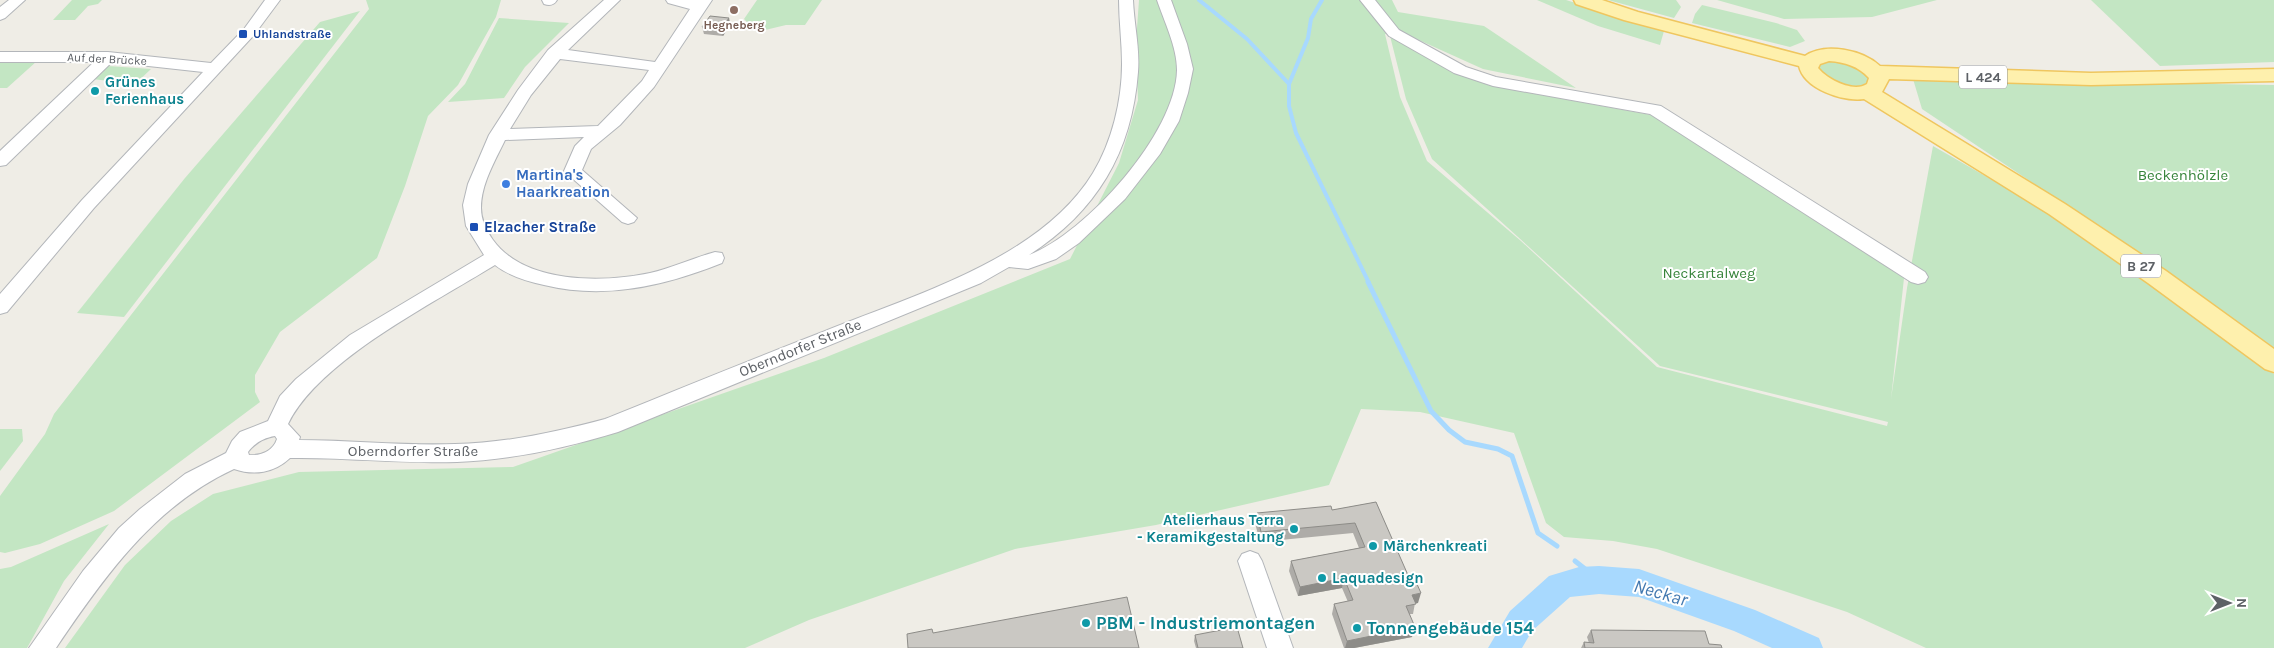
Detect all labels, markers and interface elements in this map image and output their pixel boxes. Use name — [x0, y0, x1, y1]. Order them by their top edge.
marker: Hegneberg — [728, 4, 740, 16]
place label: Hegneberg — [704, 18, 764, 32]
place label: Uhlandstraße — [253, 27, 331, 41]
marker: Uhlandstraße — [237, 28, 249, 40]
street label: Auf der Brücke — [67, 50, 147, 68]
road number: L 424 — [1959, 66, 2007, 88]
place label: Grünes Ferienhaus — [105, 73, 184, 108]
marker: Grünes Ferienhaus — [89, 85, 101, 97]
place label: Martina's Haarkreation — [516, 166, 610, 201]
park label: Beckenhölzle — [2138, 166, 2228, 184]
marker: Martina's Haarkreation — [500, 178, 512, 190]
place label: Elzacher Straße — [484, 218, 596, 236]
marker: Elzacher Straße — [468, 221, 480, 233]
road number: B 27 — [2121, 255, 2161, 278]
park label: Neckartalweg — [1663, 264, 1756, 282]
street label: Oberndorfer Straße — [736, 315, 864, 381]
street label: Oberndorfer Straße — [348, 442, 478, 460]
place label: Atelierhaus Terra - Keramikgestaltung — [1137, 511, 1284, 546]
marker: Atelierhaus Terra - Keramikgestaltung — [1288, 523, 1300, 535]
place label: Märchenkreati — [1383, 537, 1488, 555]
marker: Märchenkreati — [1367, 540, 1379, 552]
place label: Laquadesign — [1332, 569, 1424, 587]
marker: Laquadesign — [1316, 572, 1328, 584]
water label: Neckar — [1631, 575, 1692, 612]
north arrow — [2204, 578, 2254, 628]
text: N — [2233, 598, 2250, 608]
place label: PBM - Industriemontagen — [1096, 612, 1315, 634]
marker: PBM - Industriemontagen — [1080, 617, 1092, 629]
place label: Tonnengebäude 154 — [1367, 617, 1534, 639]
marker: Tonnengebäude 154 — [1351, 622, 1363, 634]

